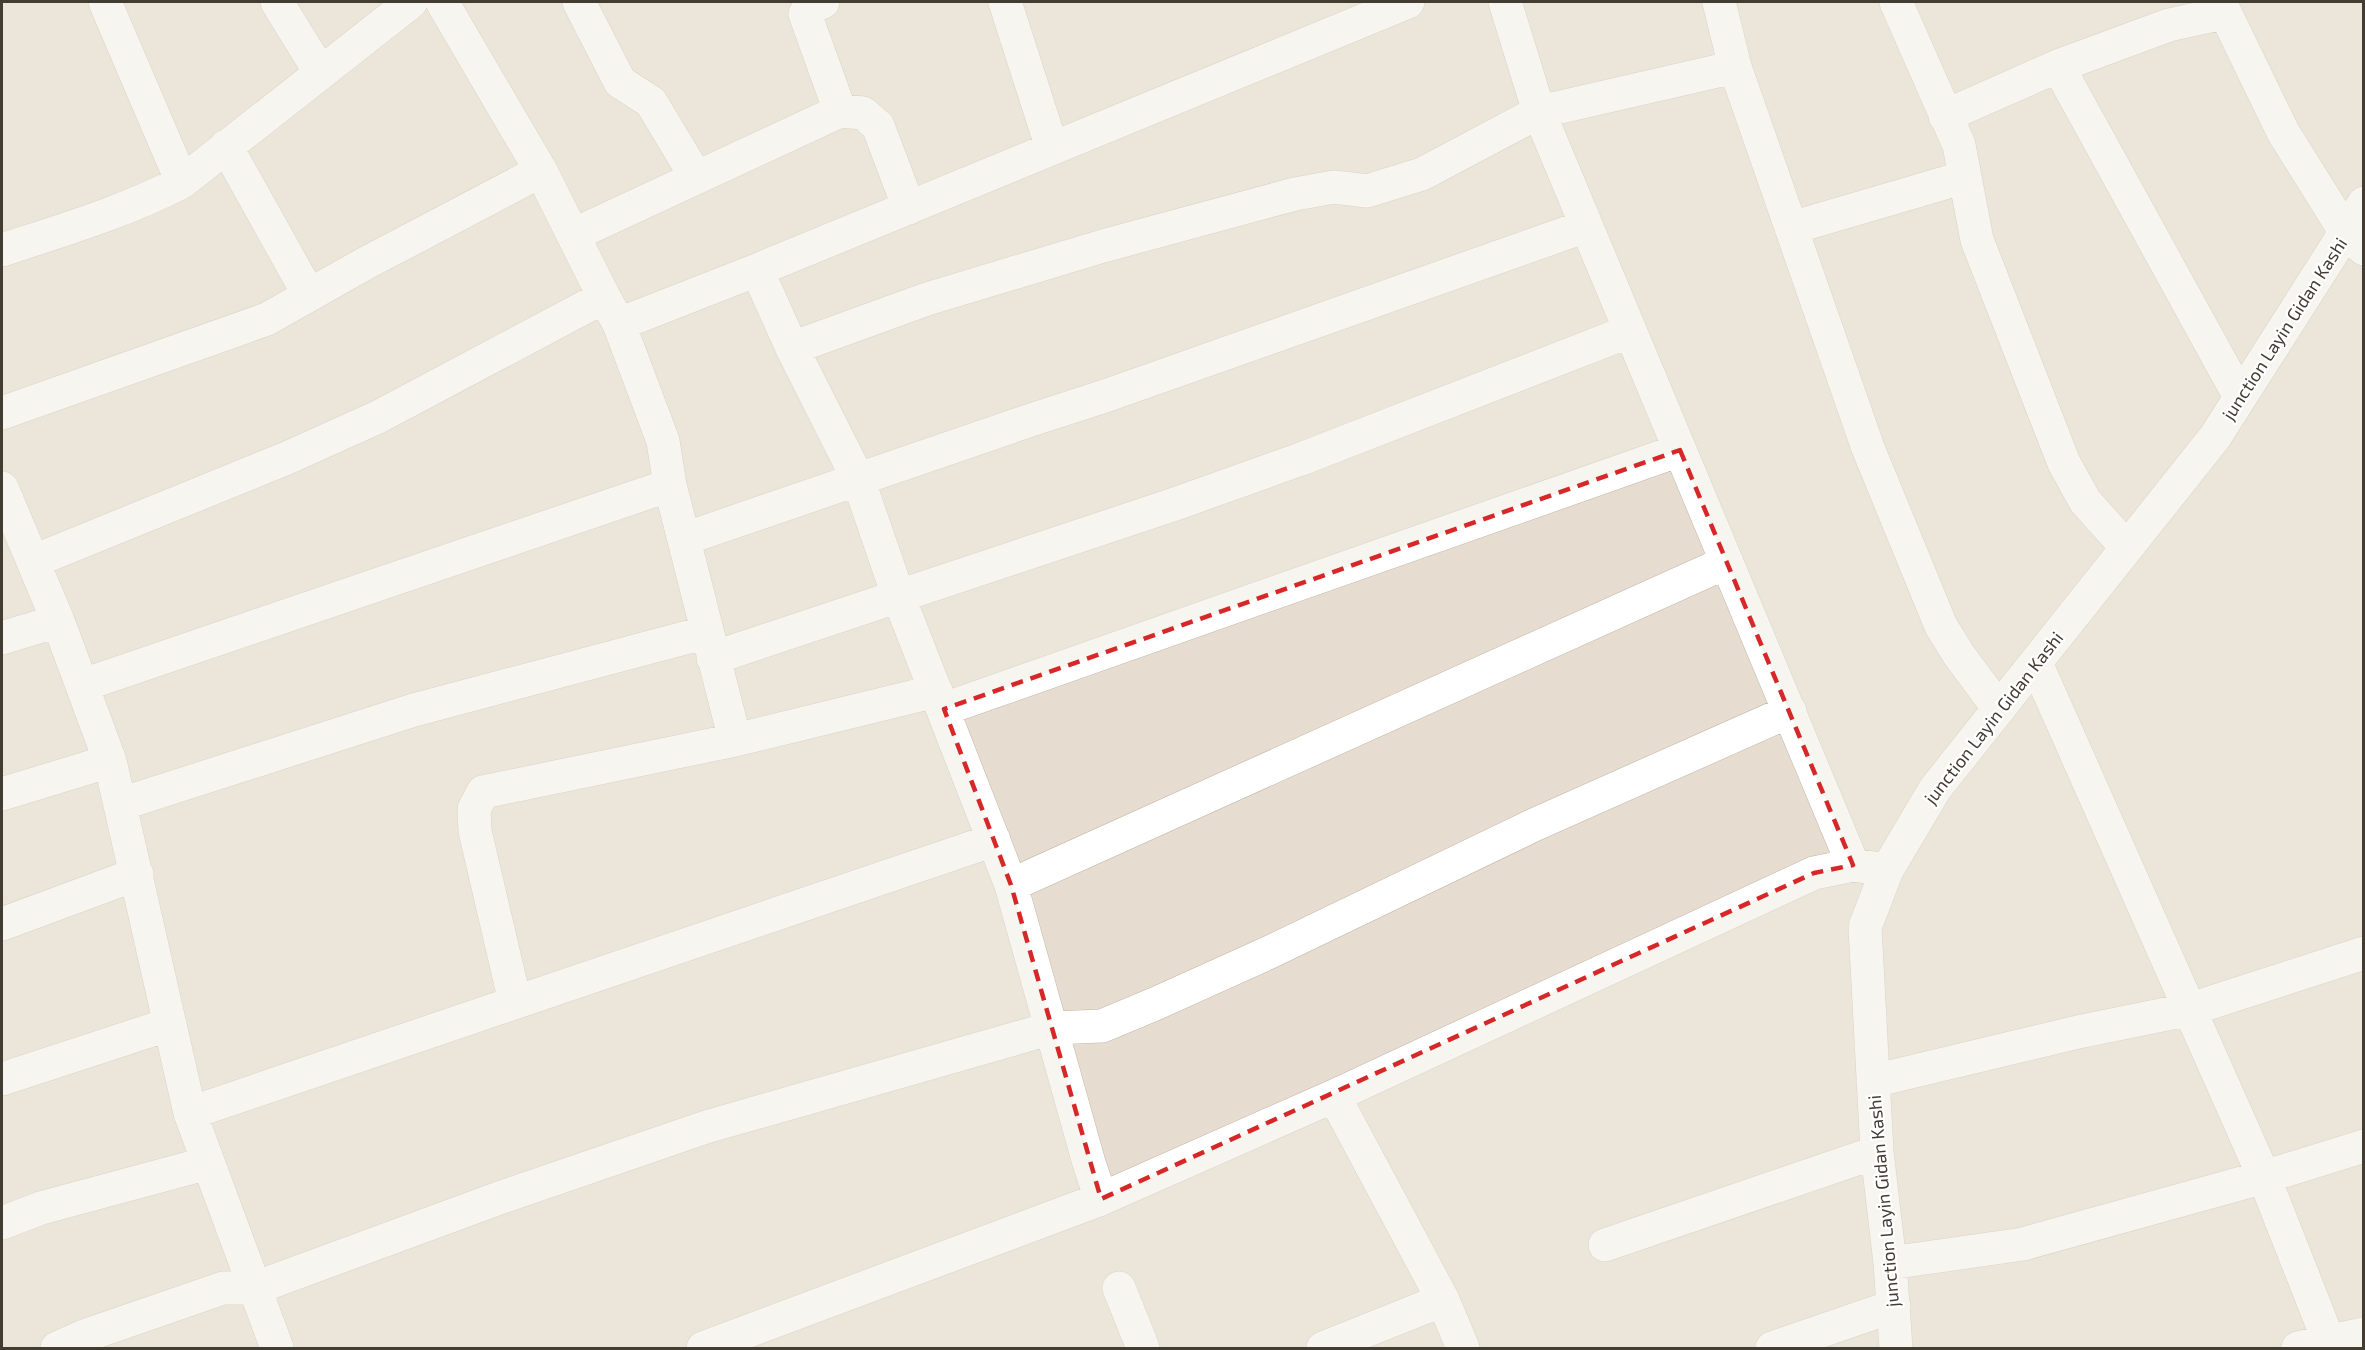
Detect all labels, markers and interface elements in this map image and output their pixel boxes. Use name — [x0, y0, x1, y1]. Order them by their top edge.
street label: junction Layin Gidan Kashi — [2217, 233, 2351, 424]
street label: junction Layin Gidan Kashi — [1919, 627, 2067, 808]
street label: junction Layin Gidan Kashi — [1863, 1094, 1903, 1308]

